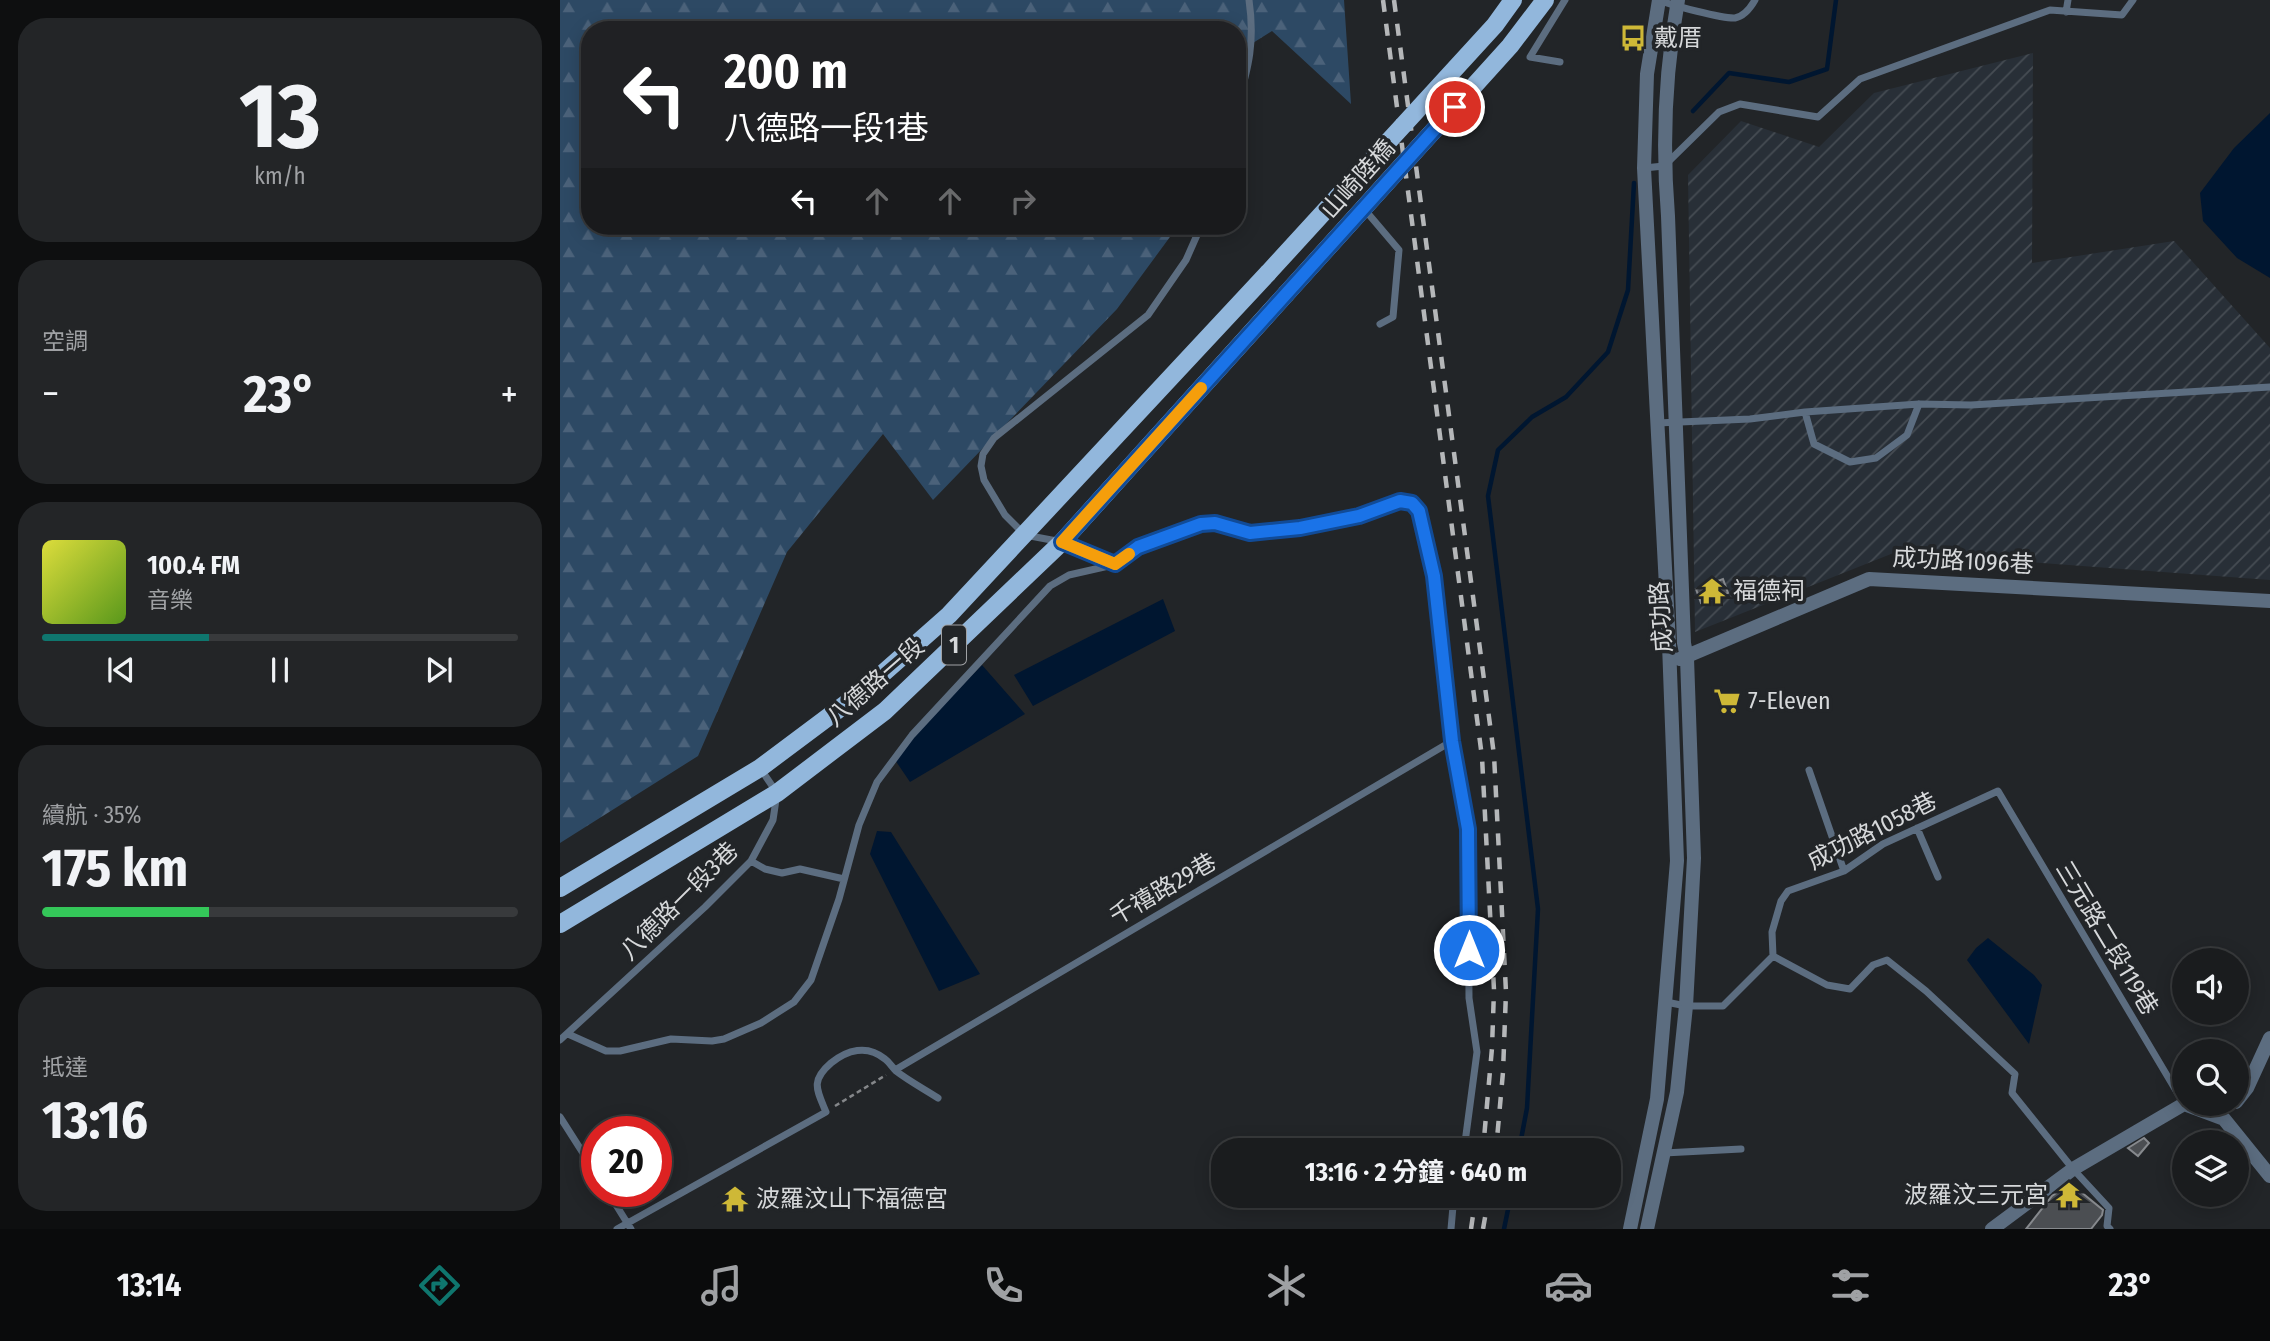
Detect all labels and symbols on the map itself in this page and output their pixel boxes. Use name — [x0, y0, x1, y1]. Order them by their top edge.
bus stop icon: 戴厝 — [1618, 23, 1648, 53]
place label: 戴厝 — [1654, 24, 1702, 52]
pin — [1425, 77, 1485, 137]
street label: 山崎陸橋 — [1315, 134, 1401, 224]
street label: 成功路1096巷 — [1892, 543, 2034, 579]
temple icon: 福德祠 — [1697, 576, 1727, 606]
place label: 福德祠 — [1733, 577, 1805, 605]
street label: 成功路 — [1645, 580, 1677, 654]
road number: 1 — [942, 625, 966, 664]
street label: 八德路一段 — [821, 632, 929, 732]
supermarket icon: 7-Eleven — [1712, 686, 1742, 716]
place label: 7-Eleven — [1748, 687, 1831, 715]
street label: 成功路1058巷 — [1803, 787, 1941, 875]
street label: 八德路一段3巷 — [614, 836, 744, 966]
street label: 千禧路29巷 — [1105, 847, 1221, 931]
street label: 三元路二段119巷 — [2050, 856, 2164, 1020]
position arrow — [1432, 913, 1506, 987]
speed limit sign: 20 — [581, 1116, 672, 1207]
temple icon: 波羅汶三元宮 — [2054, 1180, 2084, 1210]
place label: 波羅汶三元宮 — [1904, 1181, 2048, 1209]
temple icon: 波羅汶山下福德宮 — [720, 1184, 750, 1214]
place label: 波羅汶山下福德宮 — [756, 1185, 948, 1213]

